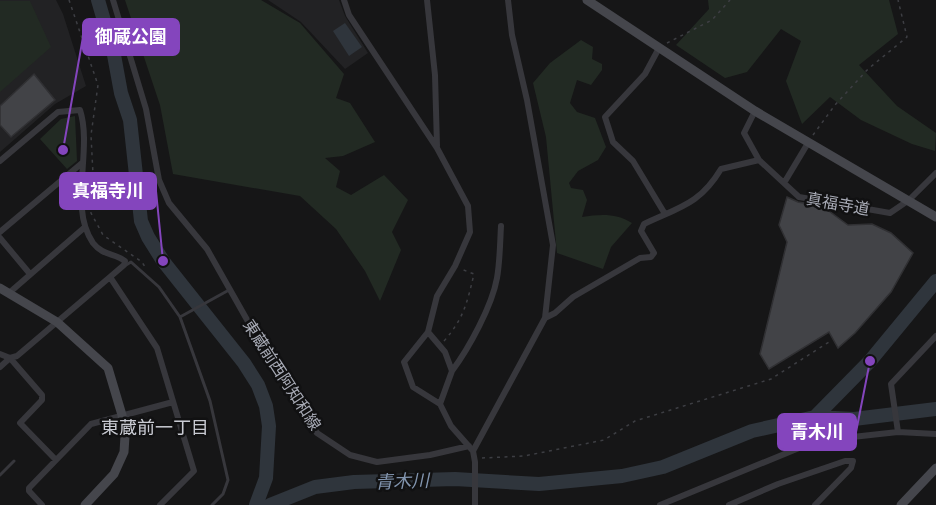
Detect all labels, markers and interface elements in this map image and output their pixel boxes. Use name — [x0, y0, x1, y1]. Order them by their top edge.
callout: 御蔵公園 — [83, 19, 179, 55]
text: 御蔵公園 — [94, 24, 167, 49]
callout: 真福寺川 — [60, 173, 156, 209]
text: 真福寺川 — [72, 178, 144, 203]
street label: 真福寺道 — [804, 187, 872, 221]
street label: 東蔵前西阿知和線 — [237, 315, 327, 435]
callout: 青木川 — [778, 414, 856, 450]
district label: 東蔵前一丁目 — [101, 415, 209, 440]
text: 青木川 — [790, 419, 844, 444]
water label: 青木川 — [375, 467, 431, 494]

